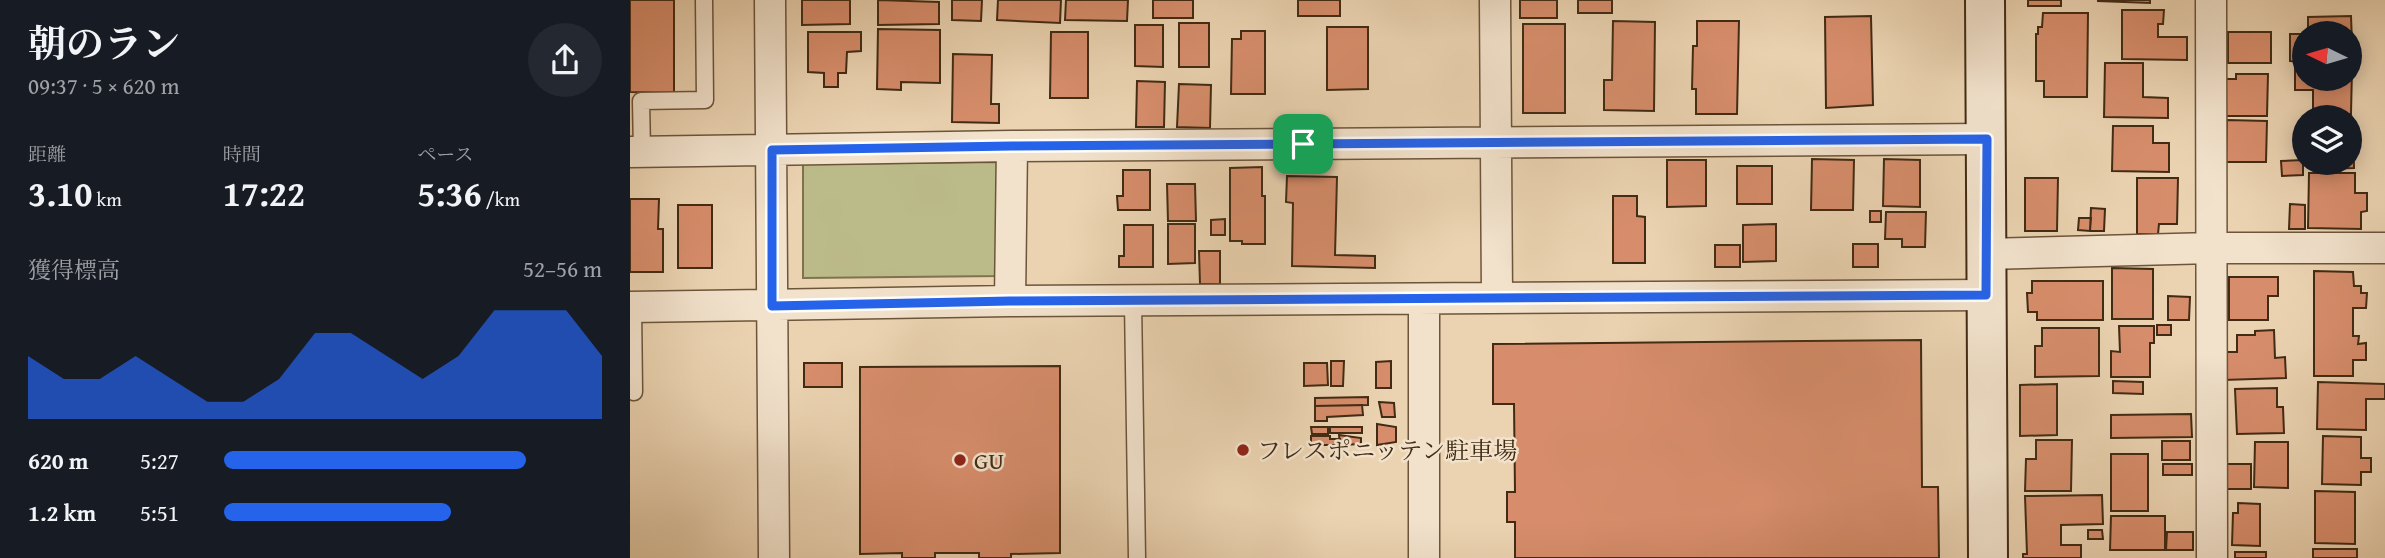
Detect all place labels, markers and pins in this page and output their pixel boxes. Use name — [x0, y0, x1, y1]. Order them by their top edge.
pin — [1273, 114, 1333, 174]
place label: フレスポニッテン駐車場 — [1257, 433, 1517, 468]
marker: フレスポニッテン駐車場 — [1235, 442, 1251, 458]
place label: GU — [974, 443, 1004, 478]
marker: GU — [952, 452, 968, 468]

